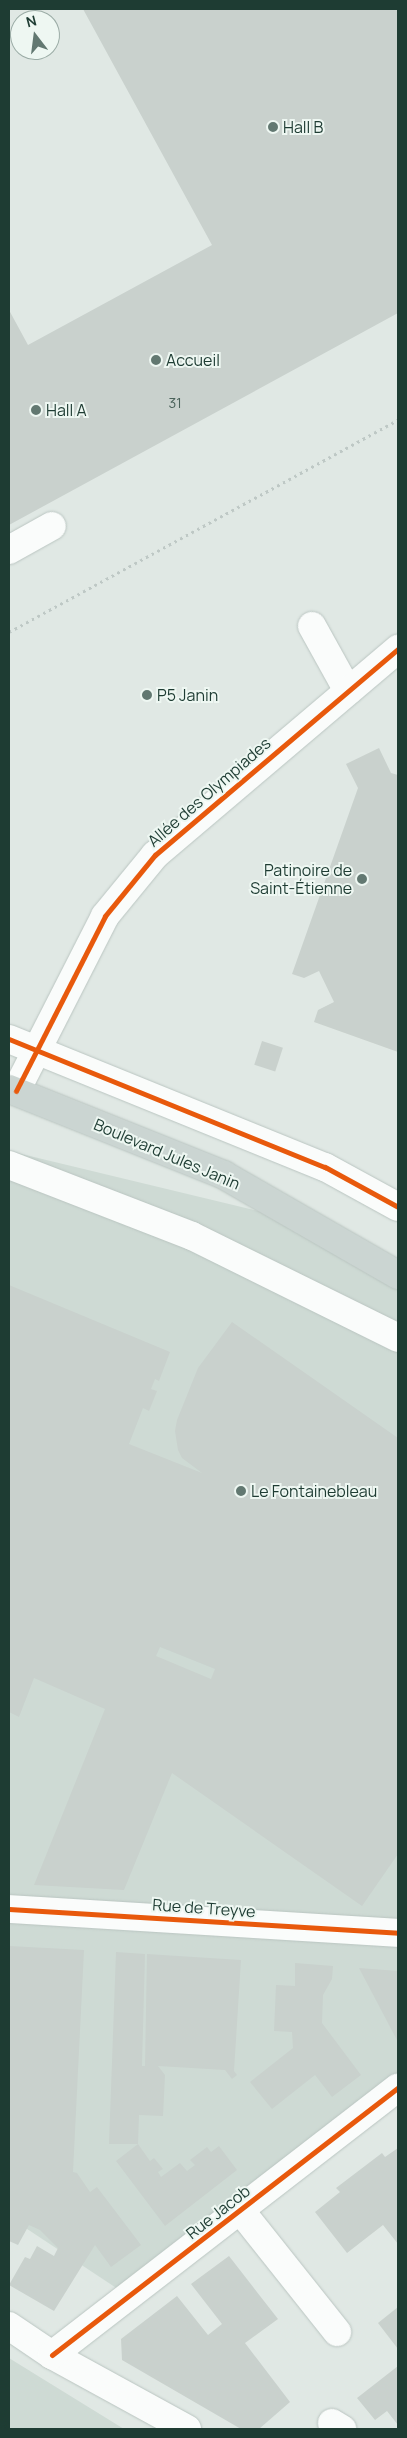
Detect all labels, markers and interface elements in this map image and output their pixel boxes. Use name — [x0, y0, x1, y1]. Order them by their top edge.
north arrow — [10, 10, 60, 60]
text: N — [24, 11, 39, 31]
place label: Hall B — [283, 117, 323, 137]
marker: Hall B — [267, 121, 279, 133]
place label: Accueil — [166, 350, 220, 370]
marker: Accueil — [150, 354, 162, 366]
house number: 31 — [168, 395, 182, 411]
place label: Hall A — [46, 400, 87, 420]
marker: Hall A — [30, 404, 42, 416]
place label: P5 Janin — [157, 685, 218, 705]
marker: P5 Janin — [141, 689, 153, 701]
street label: Allée des Olympiades — [144, 733, 274, 851]
place label: Patinoire de Saint-Étienne — [250, 860, 352, 898]
marker: Patinoire de Saint-Étienne — [356, 873, 368, 885]
street label: Boulevard Jules Janin — [91, 1114, 243, 1194]
place label: Le Fontainebleau — [251, 1481, 377, 1501]
marker: Le Fontainebleau — [235, 1485, 247, 1497]
street label: Rue de Treyve — [152, 1895, 256, 1921]
street label: Rue Jacob — [182, 2181, 254, 2243]

